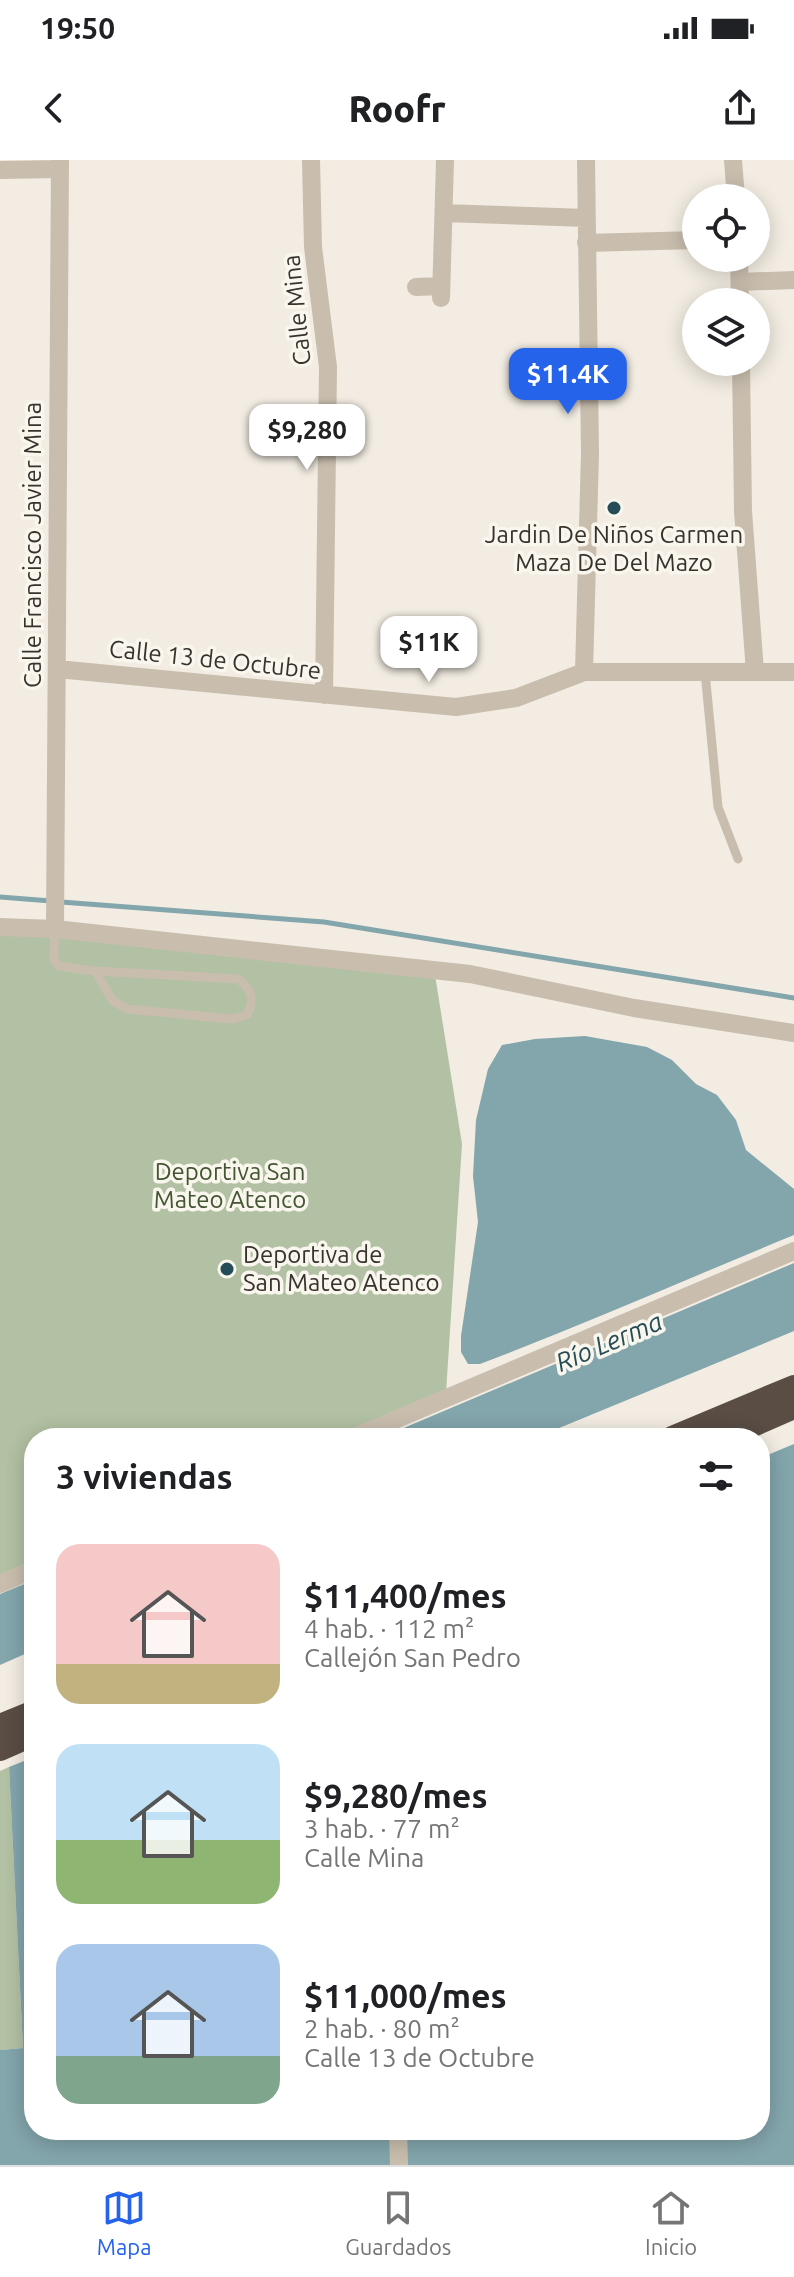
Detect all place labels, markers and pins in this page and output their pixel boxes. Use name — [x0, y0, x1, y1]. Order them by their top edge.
pin: $11.4K — [503, 348, 633, 416]
pin: $9,280 — [242, 404, 372, 472]
marker: Jardin De Niños Carmen Maza De Del Mazo — [605, 499, 623, 517]
place label: Jardin De Niños Carmen Maza De Del Mazo — [485, 521, 743, 576]
pin: $11K — [382, 616, 476, 684]
place label: Deportiva de San Mateo Atenco — [243, 1241, 440, 1296]
marker: Deportiva de San Mateo Atenco — [218, 1260, 236, 1278]

